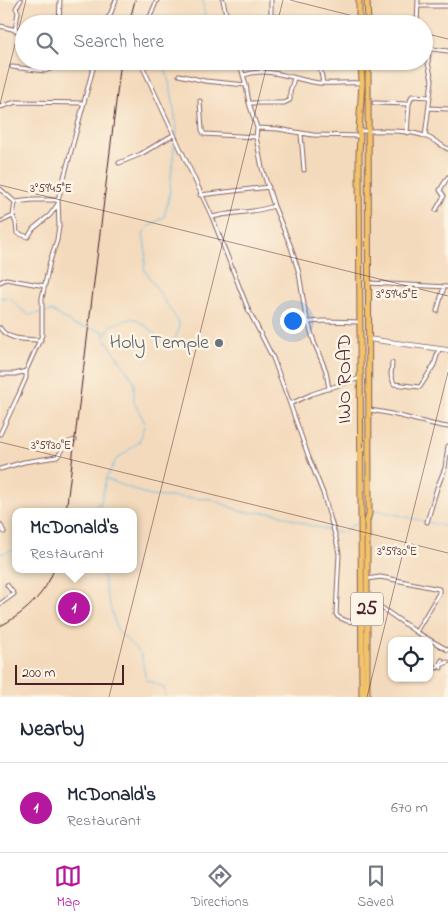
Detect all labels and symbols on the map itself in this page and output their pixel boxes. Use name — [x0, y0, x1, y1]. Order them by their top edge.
text: 3°59'45"E — [30, 180, 72, 198]
text: 3°59'45"E — [376, 286, 418, 304]
your location — [280, 308, 306, 334]
place label: Holy Temple — [110, 329, 209, 358]
street label: IWO ROAD — [331, 334, 360, 424]
marker: Holy Temple — [213, 337, 225, 349]
text: 3°59'30"E — [31, 437, 71, 455]
text: 3°59'30"E — [377, 543, 417, 561]
pin: 1 — [58, 589, 90, 627]
road number: 25 — [351, 592, 383, 626]
scale bar — [15, 662, 124, 685]

